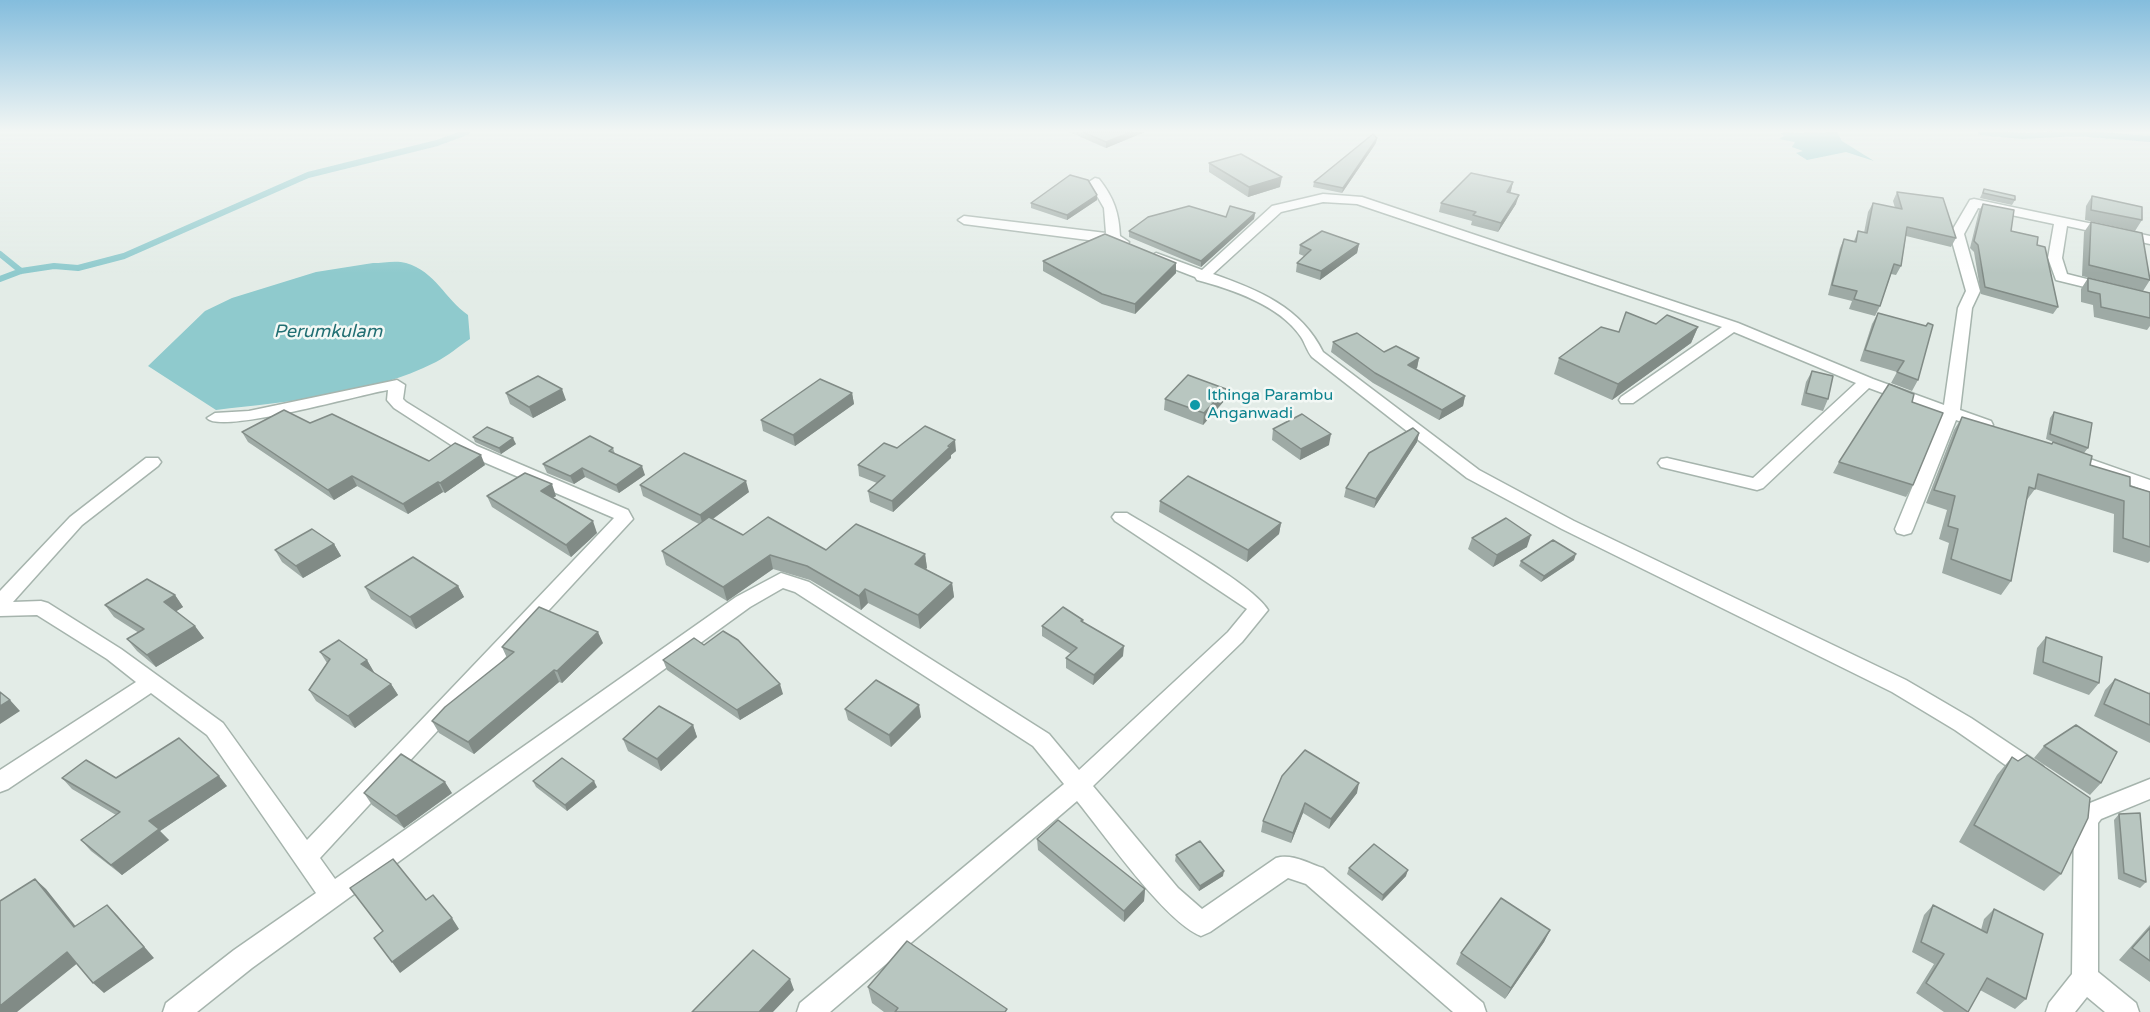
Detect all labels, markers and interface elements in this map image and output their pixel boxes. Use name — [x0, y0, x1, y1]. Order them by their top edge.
water label: Perumkulam — [274, 321, 382, 343]
place label: Ithinga Parambu Anganwadi — [1207, 386, 1333, 424]
marker: Ithinga Parambu Anganwadi — [1188, 398, 1202, 412]

